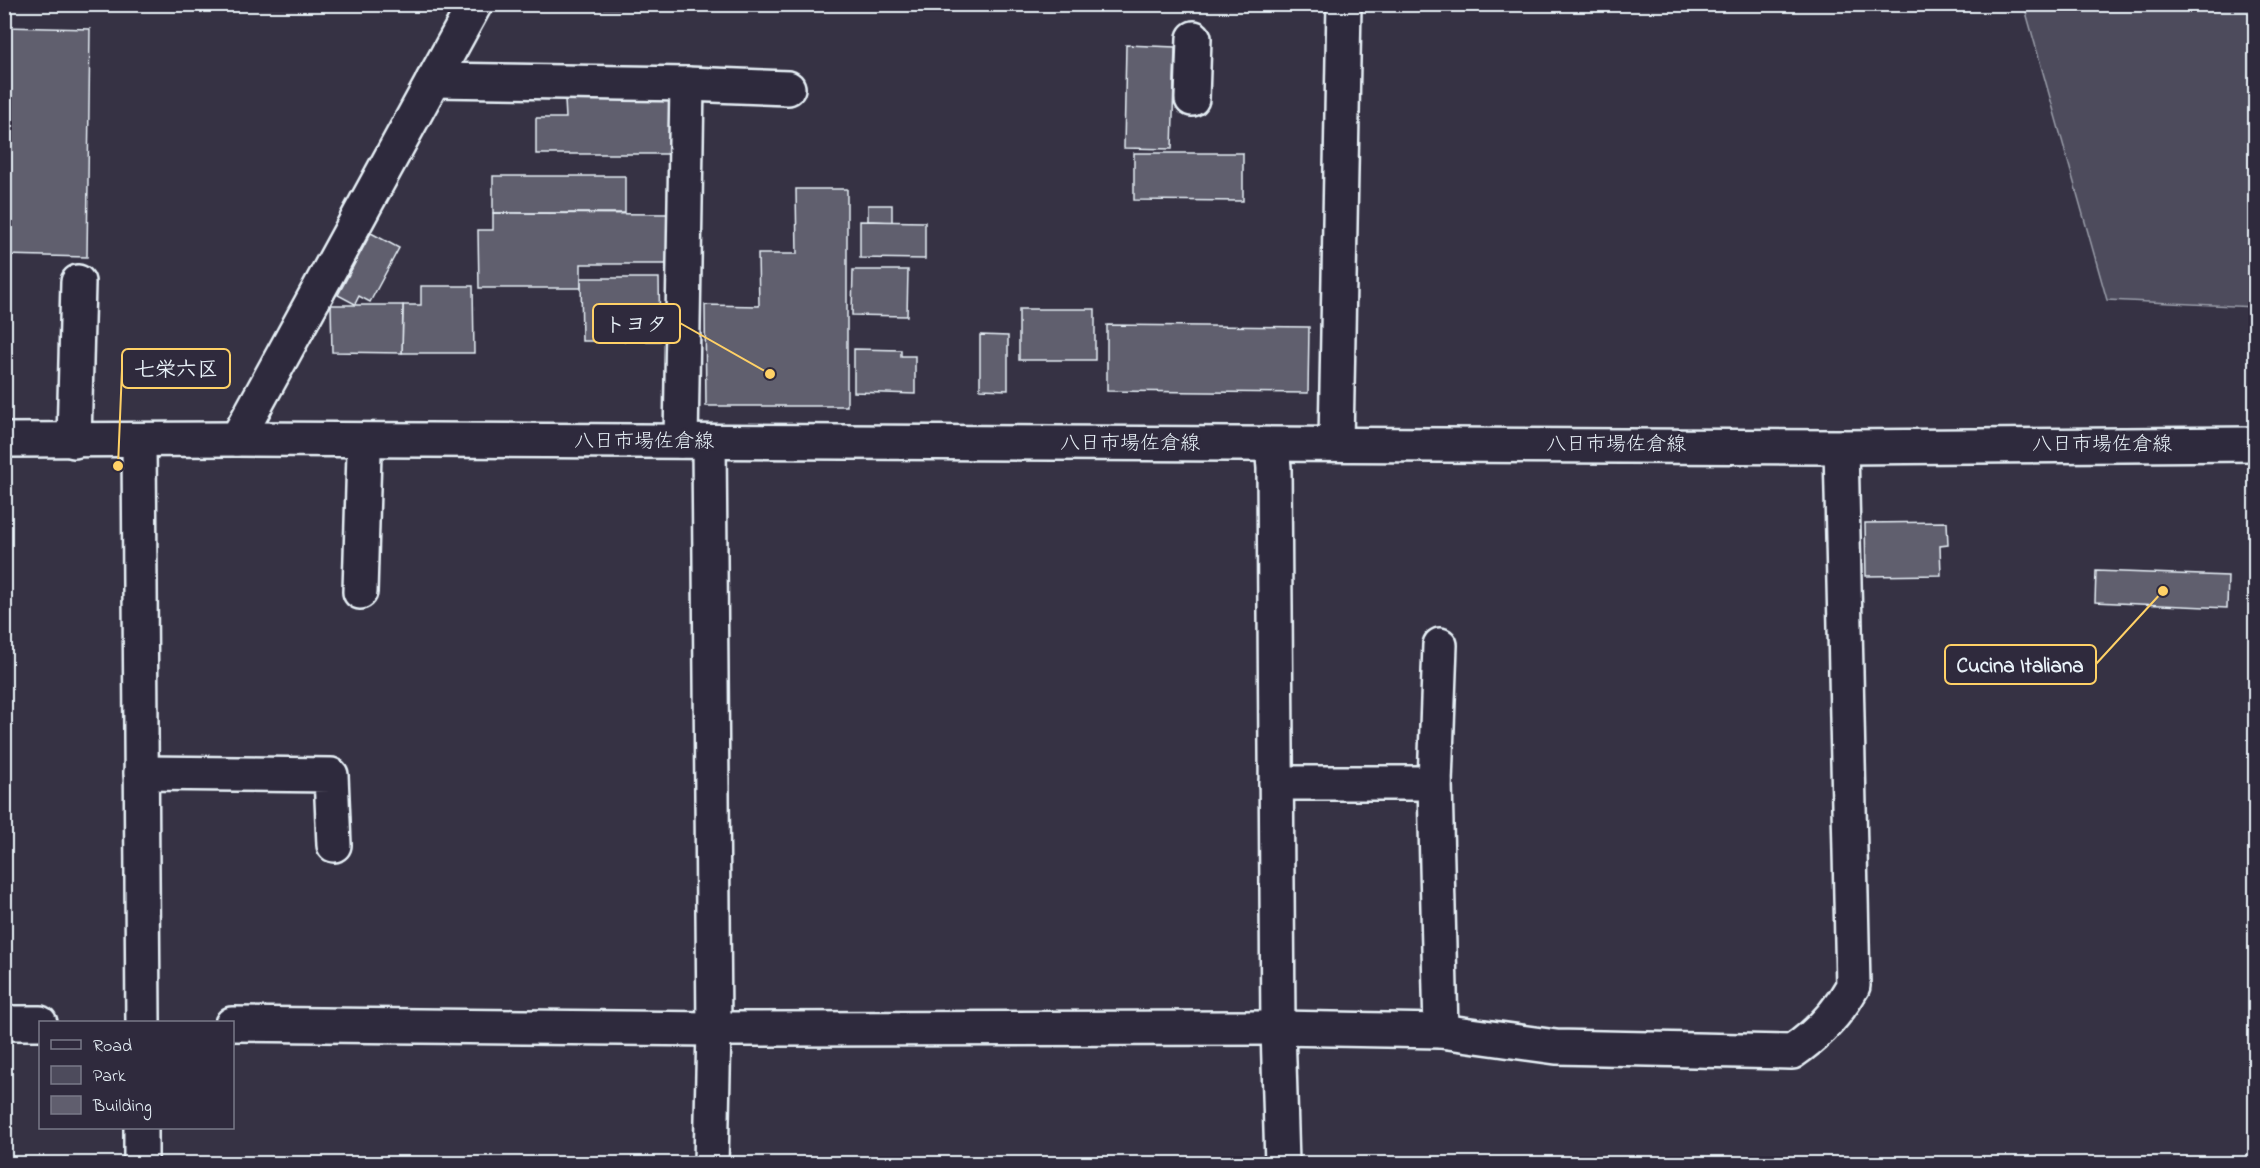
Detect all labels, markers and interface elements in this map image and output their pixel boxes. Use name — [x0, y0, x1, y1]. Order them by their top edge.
callout: トヨタ — [593, 304, 680, 343]
text: トヨタ — [605, 311, 668, 341]
callout: 七栄六区 — [122, 349, 230, 388]
text: 七栄六区 — [134, 356, 218, 386]
street label: 八日市場佐倉線 — [574, 428, 714, 457]
street label: 八日市場佐倉線 — [1060, 430, 1200, 459]
street label: 八日市場佐倉線 — [1546, 431, 1686, 460]
street label: 八日市場佐倉線 — [2032, 431, 2172, 460]
callout: Cucina Italiana — [1945, 645, 2096, 684]
text: Cucina Italiana — [1956, 652, 2084, 682]
legend — [39, 1021, 234, 1129]
text: Road — [93, 1034, 132, 1060]
text: Park — [93, 1064, 126, 1090]
text: Building — [92, 1094, 152, 1121]

